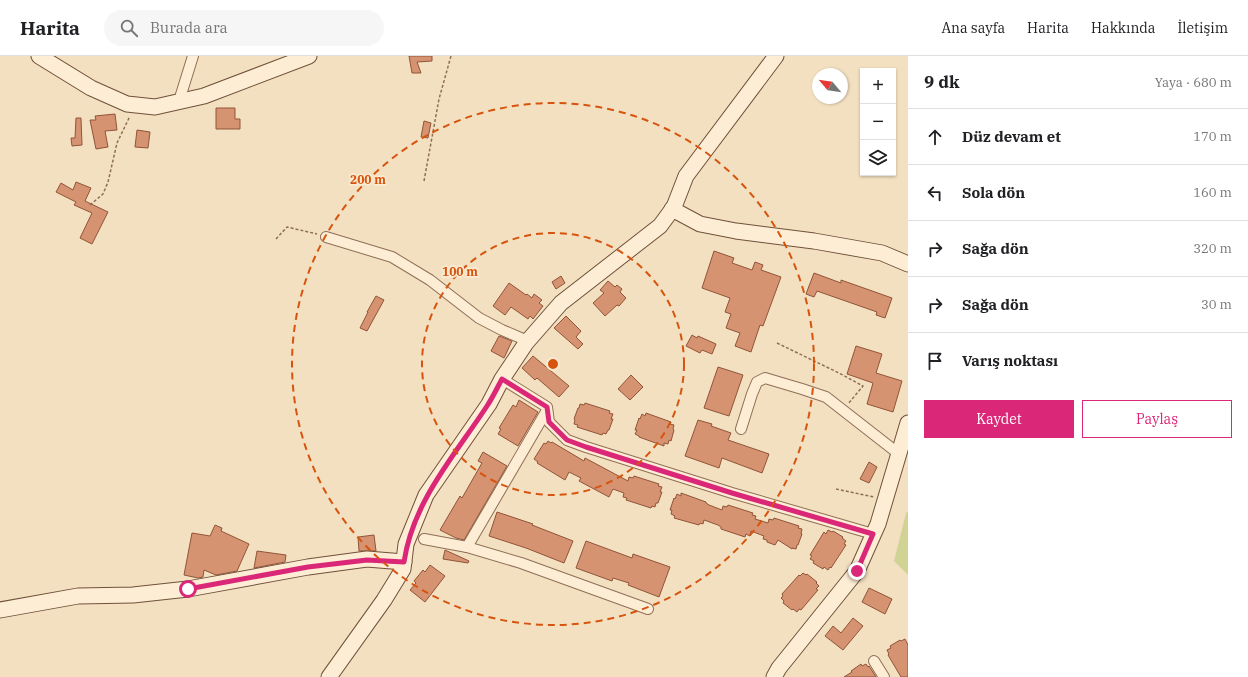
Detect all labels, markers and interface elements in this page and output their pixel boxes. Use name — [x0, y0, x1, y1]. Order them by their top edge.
search box — [104, 10, 384, 46]
text: Harita — [20, 16, 80, 40]
icon: search — [118, 17, 140, 39]
text: Burada ara — [150, 18, 228, 37]
text: Ana sayfa — [941, 19, 1005, 37]
text: Harita — [1027, 19, 1069, 37]
text: Hakkında — [1091, 19, 1156, 37]
text: İletişim — [1178, 19, 1228, 37]
north arrow — [812, 68, 848, 104]
map controls — [860, 68, 896, 176]
button: + — [860, 68, 896, 104]
text: 9 dk — [924, 71, 959, 93]
text: Yaya · 680 m — [1155, 74, 1232, 91]
button: − — [860, 104, 896, 140]
icon: ahead — [924, 126, 946, 148]
text: Düz devam et — [962, 127, 1061, 146]
text: 170 m — [1193, 128, 1232, 145]
button: layers — [860, 140, 896, 176]
text: 200 m — [350, 172, 386, 187]
icon: left — [924, 182, 946, 204]
text: Sola dön — [962, 183, 1025, 202]
text: 160 m — [1193, 184, 1232, 201]
icon: right — [924, 238, 946, 260]
text: Sağa dön — [962, 239, 1029, 258]
text: 320 m — [1193, 240, 1232, 257]
text: 100 m — [442, 264, 478, 279]
icon: right — [924, 294, 946, 316]
text: Sağa dön — [962, 295, 1029, 314]
text: 30 m — [1201, 296, 1232, 313]
icon: arrive — [924, 350, 946, 372]
text: Varış noktası — [962, 351, 1058, 370]
centre of rings — [546, 357, 560, 371]
button: Kaydet — [924, 400, 1074, 438]
button: Paylaş — [1082, 400, 1232, 438]
route end — [848, 562, 866, 580]
route start — [179, 580, 197, 598]

